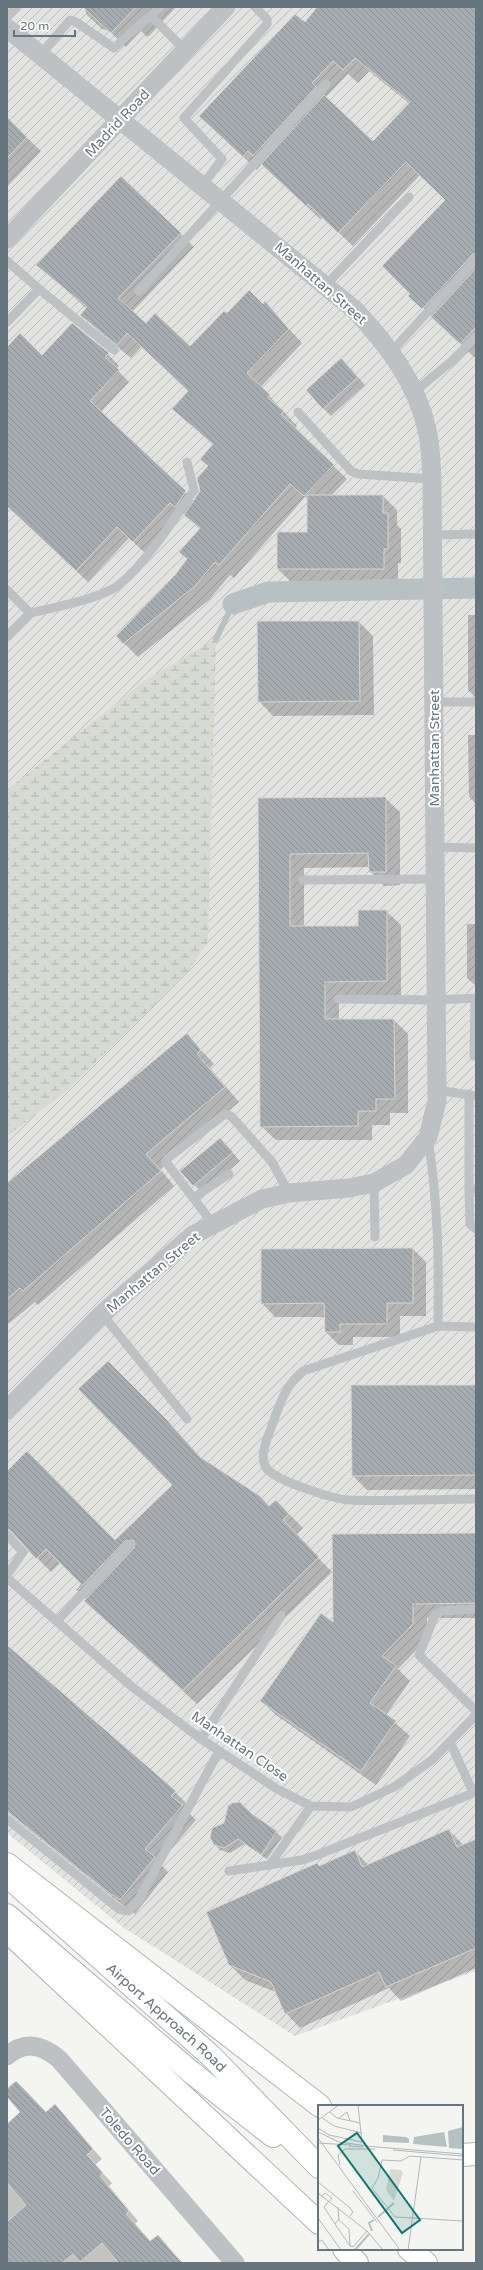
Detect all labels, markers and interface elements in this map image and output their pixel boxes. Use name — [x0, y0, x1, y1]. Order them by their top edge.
scale bar — [14, 12, 75, 38]
text: 20 m — [20, 19, 49, 33]
street label: Madrid Road — [82, 86, 153, 161]
street label: Manhattan Street — [271, 239, 371, 329]
street label: Manhattan Street — [426, 689, 443, 806]
street label: Manhattan Street — [103, 1228, 204, 1316]
street label: Manhattan Close — [188, 1708, 291, 1785]
street label: Airport Approach Road — [102, 1960, 230, 2076]
street label: Toledo Road — [96, 2104, 164, 2179]
inset map — [318, 2105, 463, 2250]

